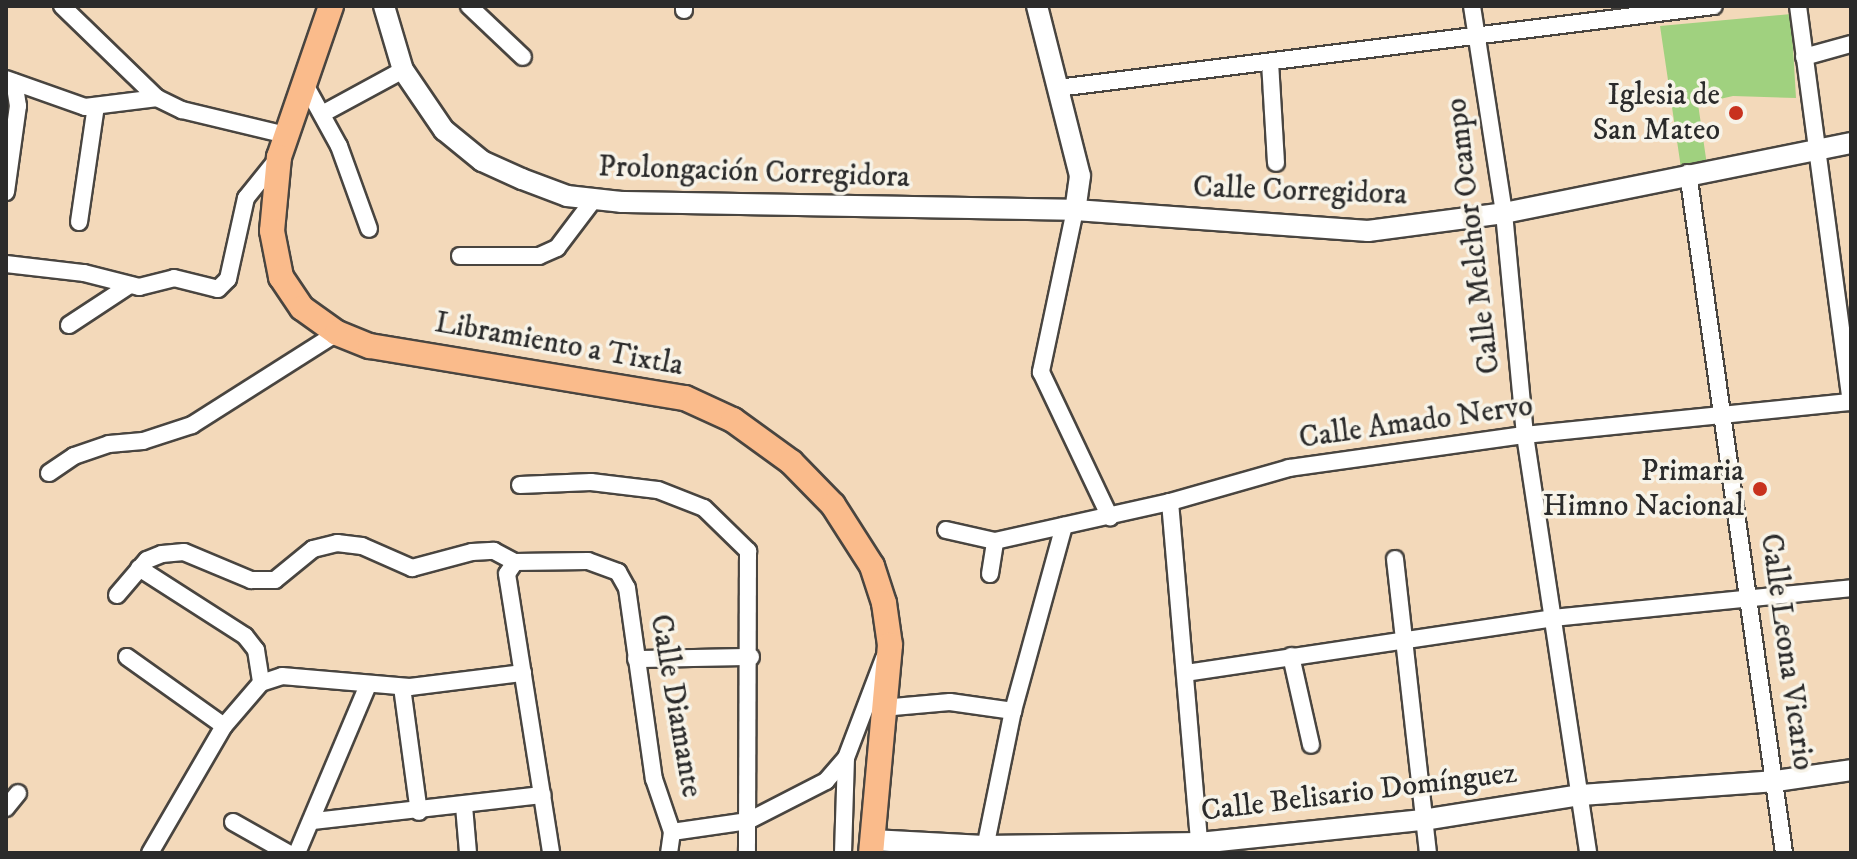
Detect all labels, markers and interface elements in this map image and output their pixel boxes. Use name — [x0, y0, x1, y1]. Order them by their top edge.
place label: Iglesia de San Mateo — [1593, 78, 1720, 148]
street label: Calle Melchor Ocampo — [1439, 96, 1509, 376]
marker: Iglesia de San Mateo — [1727, 104, 1745, 122]
street label: Prolongación Corregidora — [598, 150, 910, 196]
street label: Calle Corregidora — [1192, 170, 1408, 214]
street label: Libramiento a Tixtla — [432, 305, 686, 385]
street label: Calle Amado Nervo — [1297, 389, 1535, 457]
place label: Primaria Himno Nacional — [1543, 454, 1744, 524]
marker: Primaria Himno Nacional — [1751, 480, 1769, 498]
street label: Calle Leona Vicario — [1752, 531, 1820, 773]
street label: Calle Diamante — [641, 612, 709, 800]
street label: Calle Belisario Domínguez — [1199, 756, 1519, 830]

